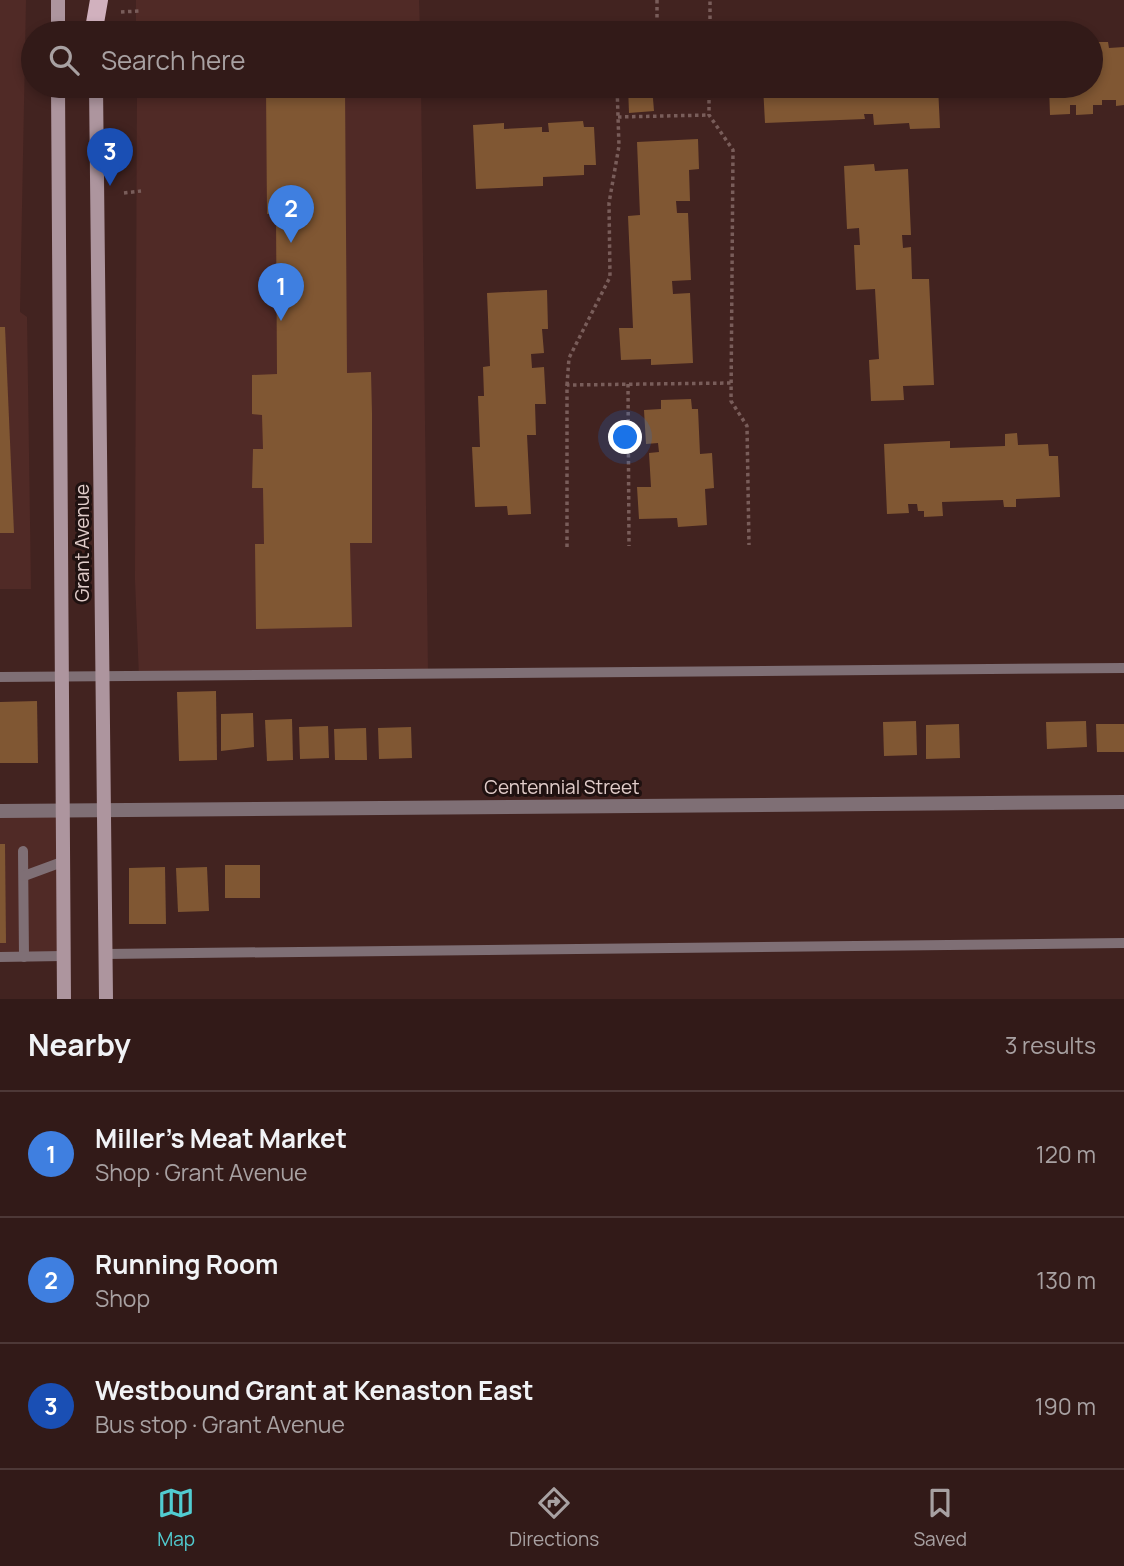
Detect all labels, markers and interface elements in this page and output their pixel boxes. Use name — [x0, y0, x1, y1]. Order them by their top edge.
search box — [21, 21, 1103, 98]
icon: search — [45, 41, 83, 79]
text: Search here — [101, 42, 246, 78]
pin: 3 — [87, 128, 133, 186]
pin: 2 — [268, 185, 314, 243]
pin: 1 — [258, 263, 304, 321]
your location — [608, 420, 642, 454]
street label: Grant Avenue — [69, 484, 95, 602]
street label: Centennial Street — [484, 774, 640, 800]
text: Nearby — [28, 1024, 131, 1065]
text: 3 results — [1005, 1029, 1096, 1061]
text: Miller's Meat Market — [95, 1120, 347, 1156]
text: 1 — [46, 1138, 56, 1170]
text: 120 m — [1036, 1138, 1096, 1170]
text: Shop · Grant Avenue — [95, 1156, 308, 1188]
text: Running Room — [95, 1246, 278, 1282]
text: 2 — [44, 1264, 58, 1296]
text: 130 m — [1036, 1264, 1096, 1296]
text: Shop — [95, 1282, 150, 1314]
text: Westbound Grant at Kenaston East — [95, 1372, 534, 1408]
text: 3 — [44, 1390, 58, 1422]
text: 190 m — [1035, 1390, 1096, 1422]
text: Bus stop · Grant Avenue — [95, 1408, 345, 1440]
tab: Map — [157, 1484, 195, 1552]
tab: Directions — [509, 1484, 599, 1552]
tab: Saved — [913, 1484, 967, 1552]

